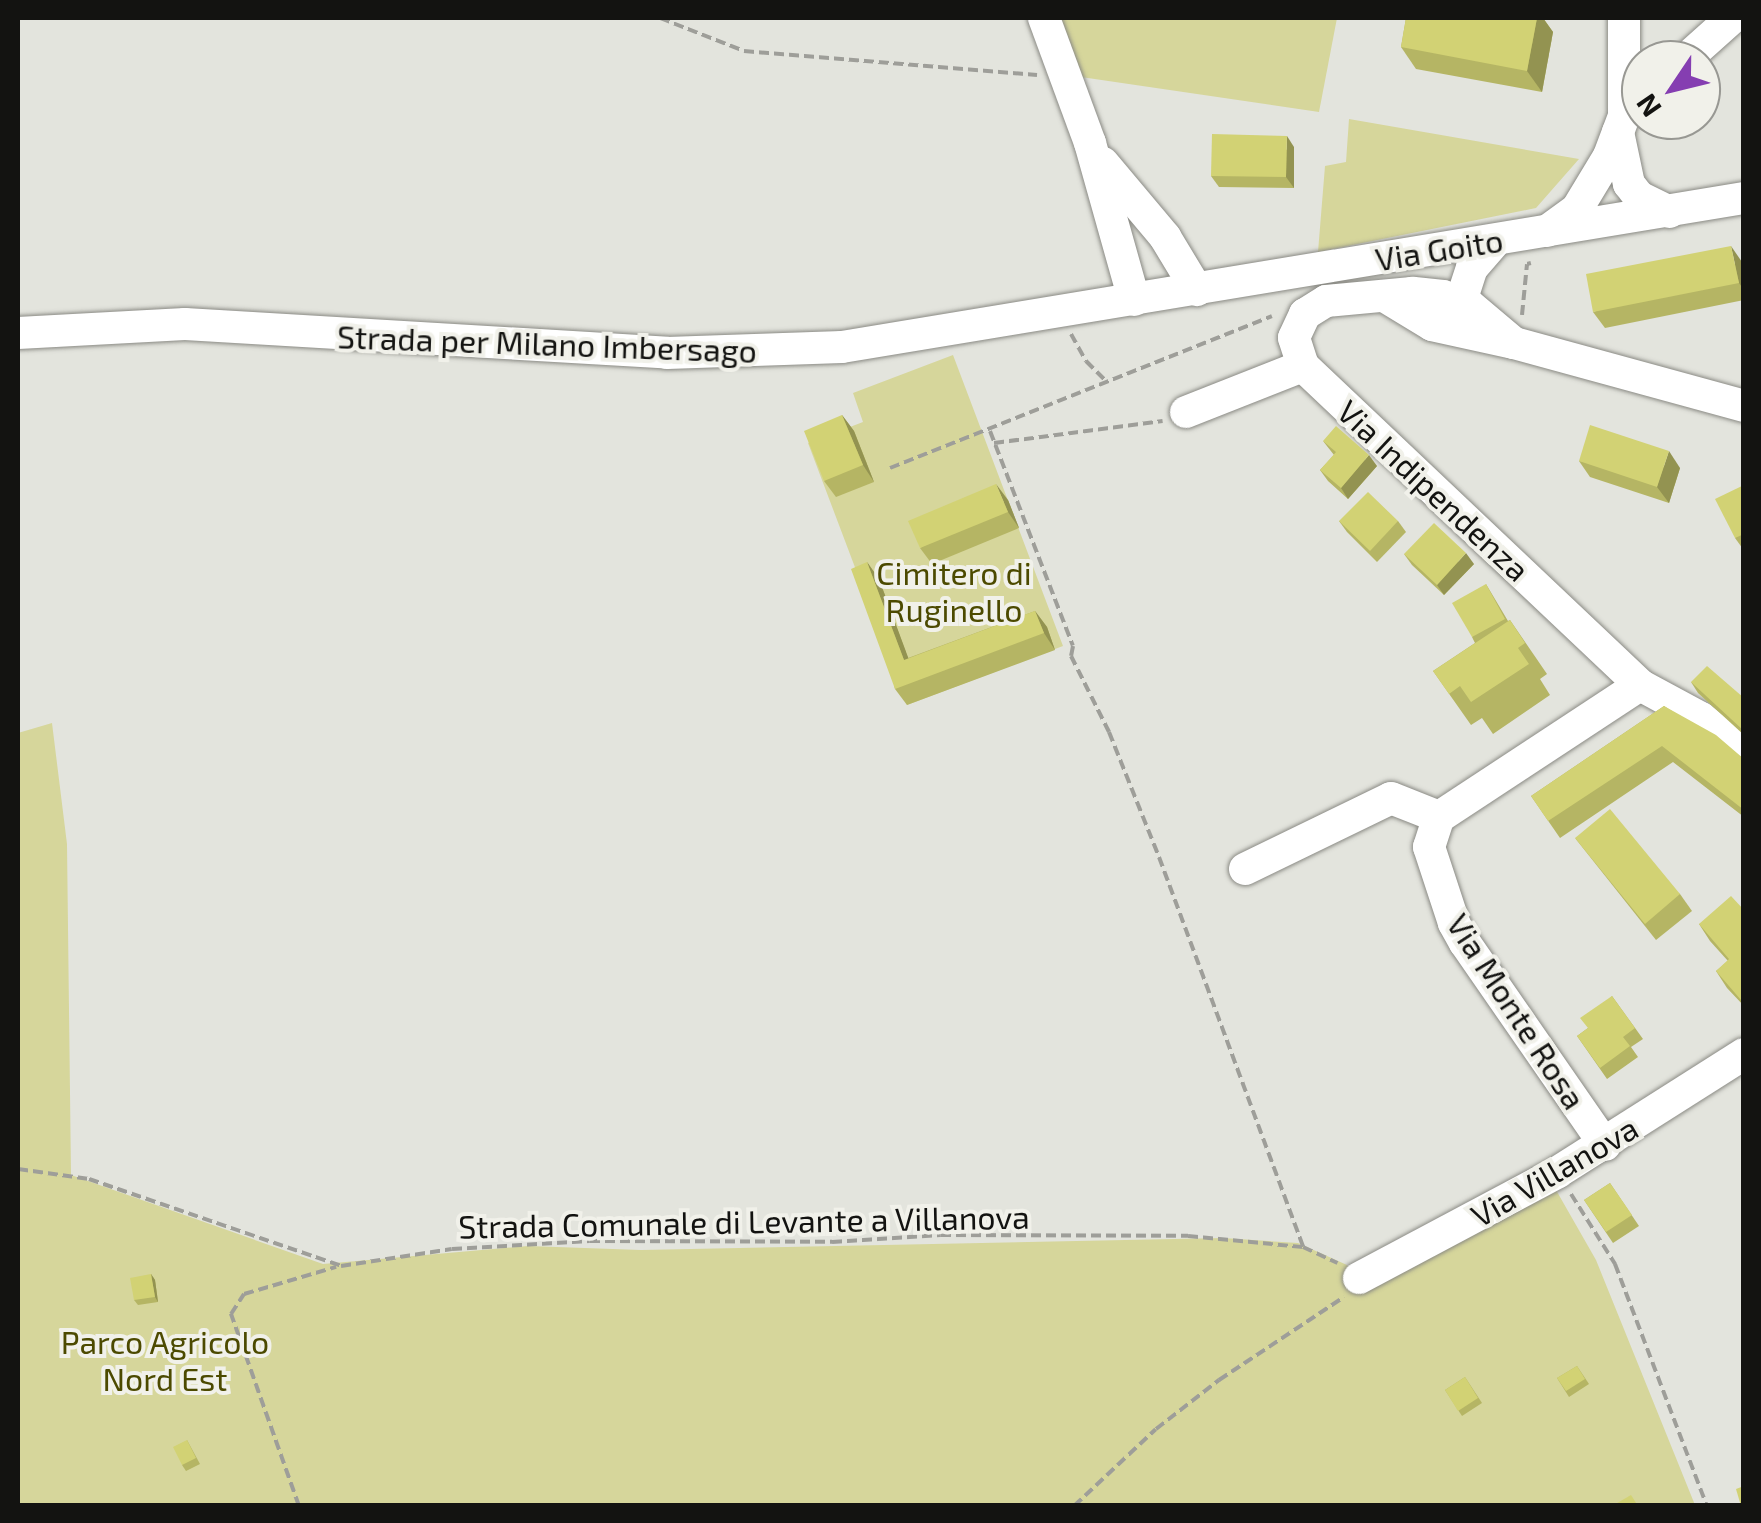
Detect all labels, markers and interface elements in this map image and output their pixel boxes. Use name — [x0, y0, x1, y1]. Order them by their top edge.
north arrow — [1621, 40, 1721, 140]
text: N — [1628, 88, 1668, 124]
street label: Via Goito — [1372, 220, 1506, 278]
street label: Strada per Milano Imbersago — [336, 316, 758, 370]
street label: Via Indipendenza — [1330, 391, 1538, 589]
park label: Cimitero di Ruginello — [876, 554, 1032, 629]
street label: Via Monte Rosa — [1440, 906, 1594, 1116]
street label: Via Villanova — [1463, 1108, 1645, 1234]
street label: Strada Comunale di Levante a Villanova — [458, 1197, 1030, 1245]
park label: Parco Agricolo Nord Est — [60, 1323, 270, 1398]

